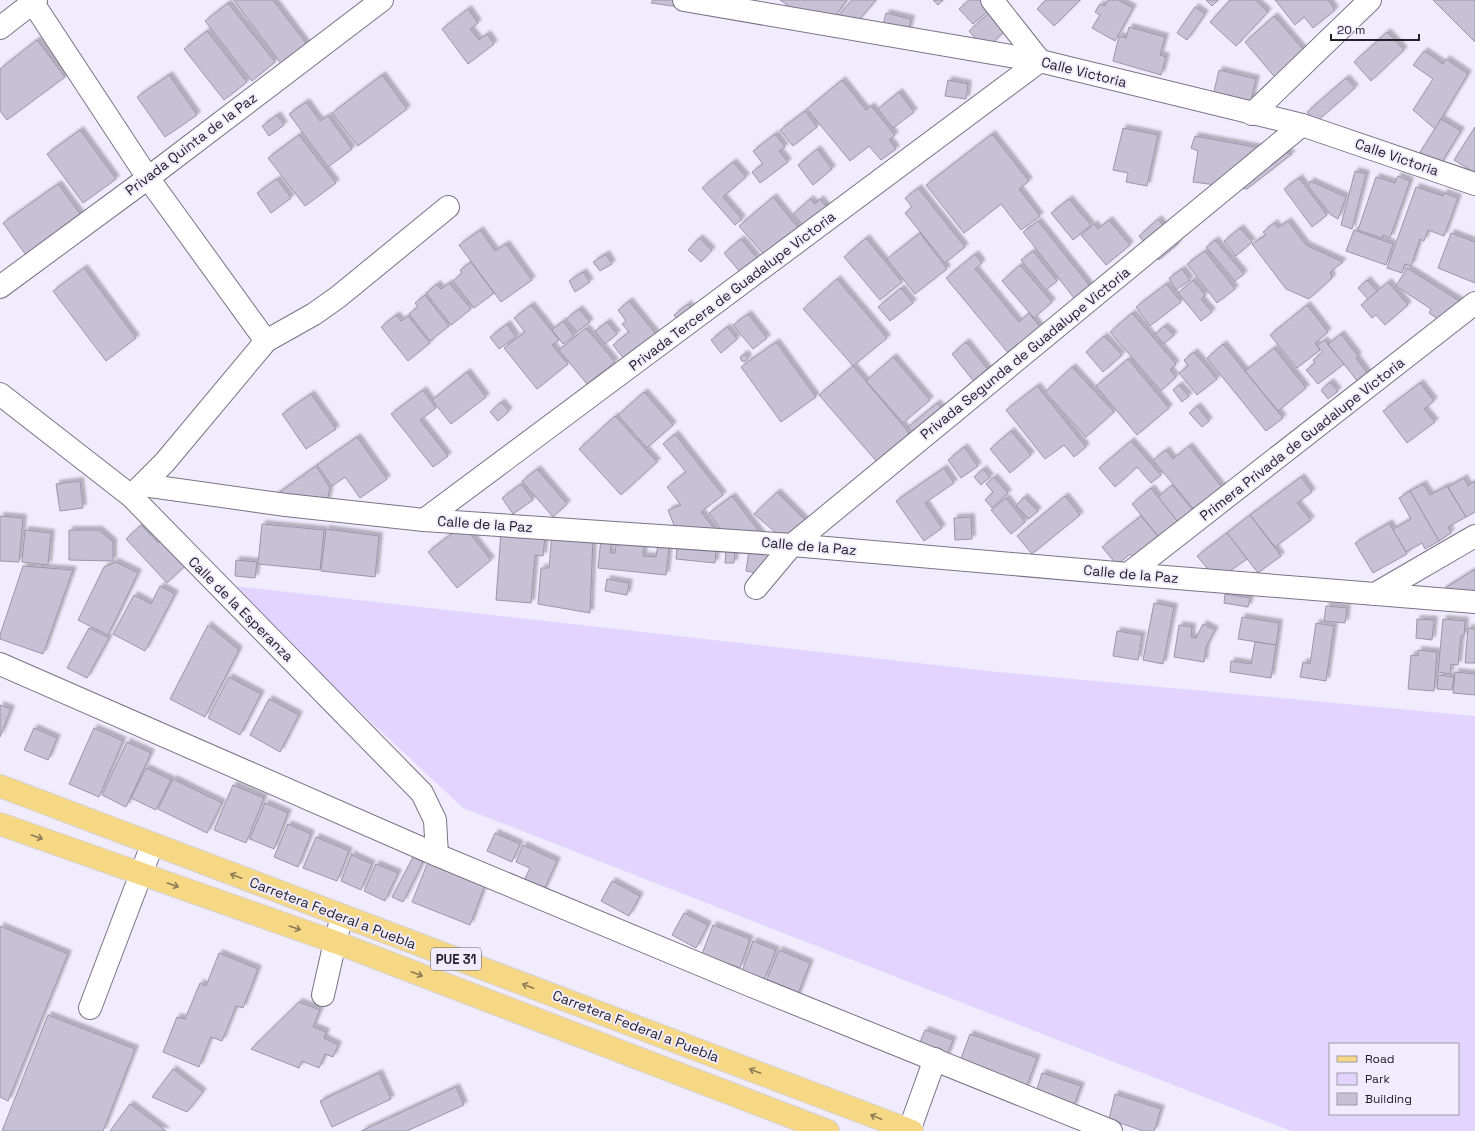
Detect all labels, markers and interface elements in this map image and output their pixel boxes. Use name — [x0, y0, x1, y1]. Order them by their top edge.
scale bar — [1331, 16, 1419, 42]
text: 20 m — [1337, 22, 1365, 38]
street label: Calle Victoria — [1039, 53, 1129, 91]
street label: Privada Quinta de la Paz — [122, 89, 260, 199]
street label: Calle Victoria — [1353, 134, 1441, 180]
street label: Privada Tercera de Guadalupe Victoria — [625, 207, 839, 375]
street label: Privada Segunda de Guadalupe Victoria — [916, 263, 1134, 443]
street label: Primera Privada de Guadalupe Victoria — [1196, 353, 1408, 525]
street label: Calle de la Paz — [437, 512, 533, 536]
street label: Calle de la Paz — [761, 533, 857, 559]
street label: Calle de la Esperanza — [185, 553, 297, 665]
street label: Calle de la Paz — [1083, 561, 1179, 587]
one-way arrow — [30, 834, 42, 842]
one-way arrow — [230, 872, 242, 880]
street label: Carretera Federal a Puebla — [247, 873, 419, 953]
one-way arrow — [166, 882, 179, 889]
one-way arrow — [289, 925, 302, 932]
road number: PUE 31 — [431, 948, 481, 970]
one-way arrow — [411, 970, 423, 978]
one-way arrow — [522, 981, 534, 989]
street label: Carretera Federal a Puebla — [550, 986, 722, 1066]
legend — [1329, 1043, 1459, 1115]
text: Road — [1365, 1051, 1394, 1067]
one-way arrow — [749, 1066, 761, 1074]
text: Park — [1365, 1071, 1390, 1087]
text: Building — [1365, 1091, 1412, 1107]
one-way arrow — [871, 1112, 883, 1120]

